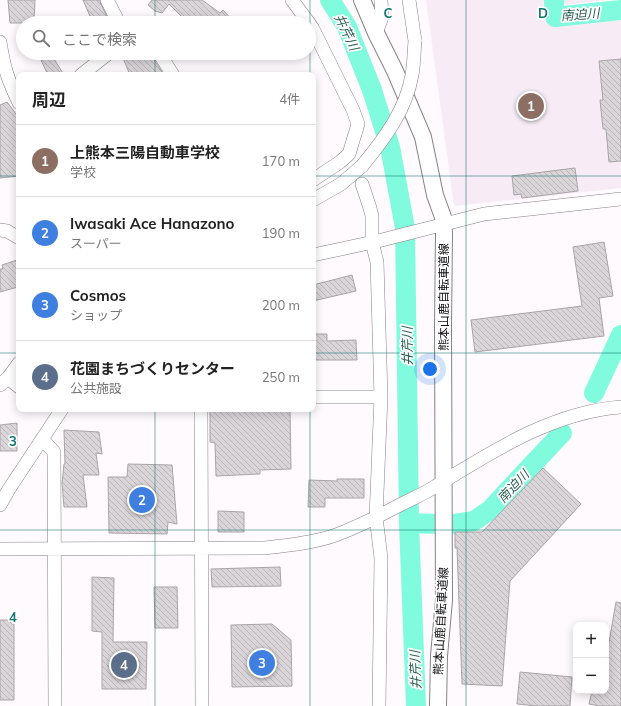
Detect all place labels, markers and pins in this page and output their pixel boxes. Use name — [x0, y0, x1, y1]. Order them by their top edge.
pin: 1 — [518, 91, 544, 121]
pin: 2 — [129, 485, 155, 515]
pin: 3 — [249, 648, 275, 678]
pin: 4 — [111, 650, 137, 680]

